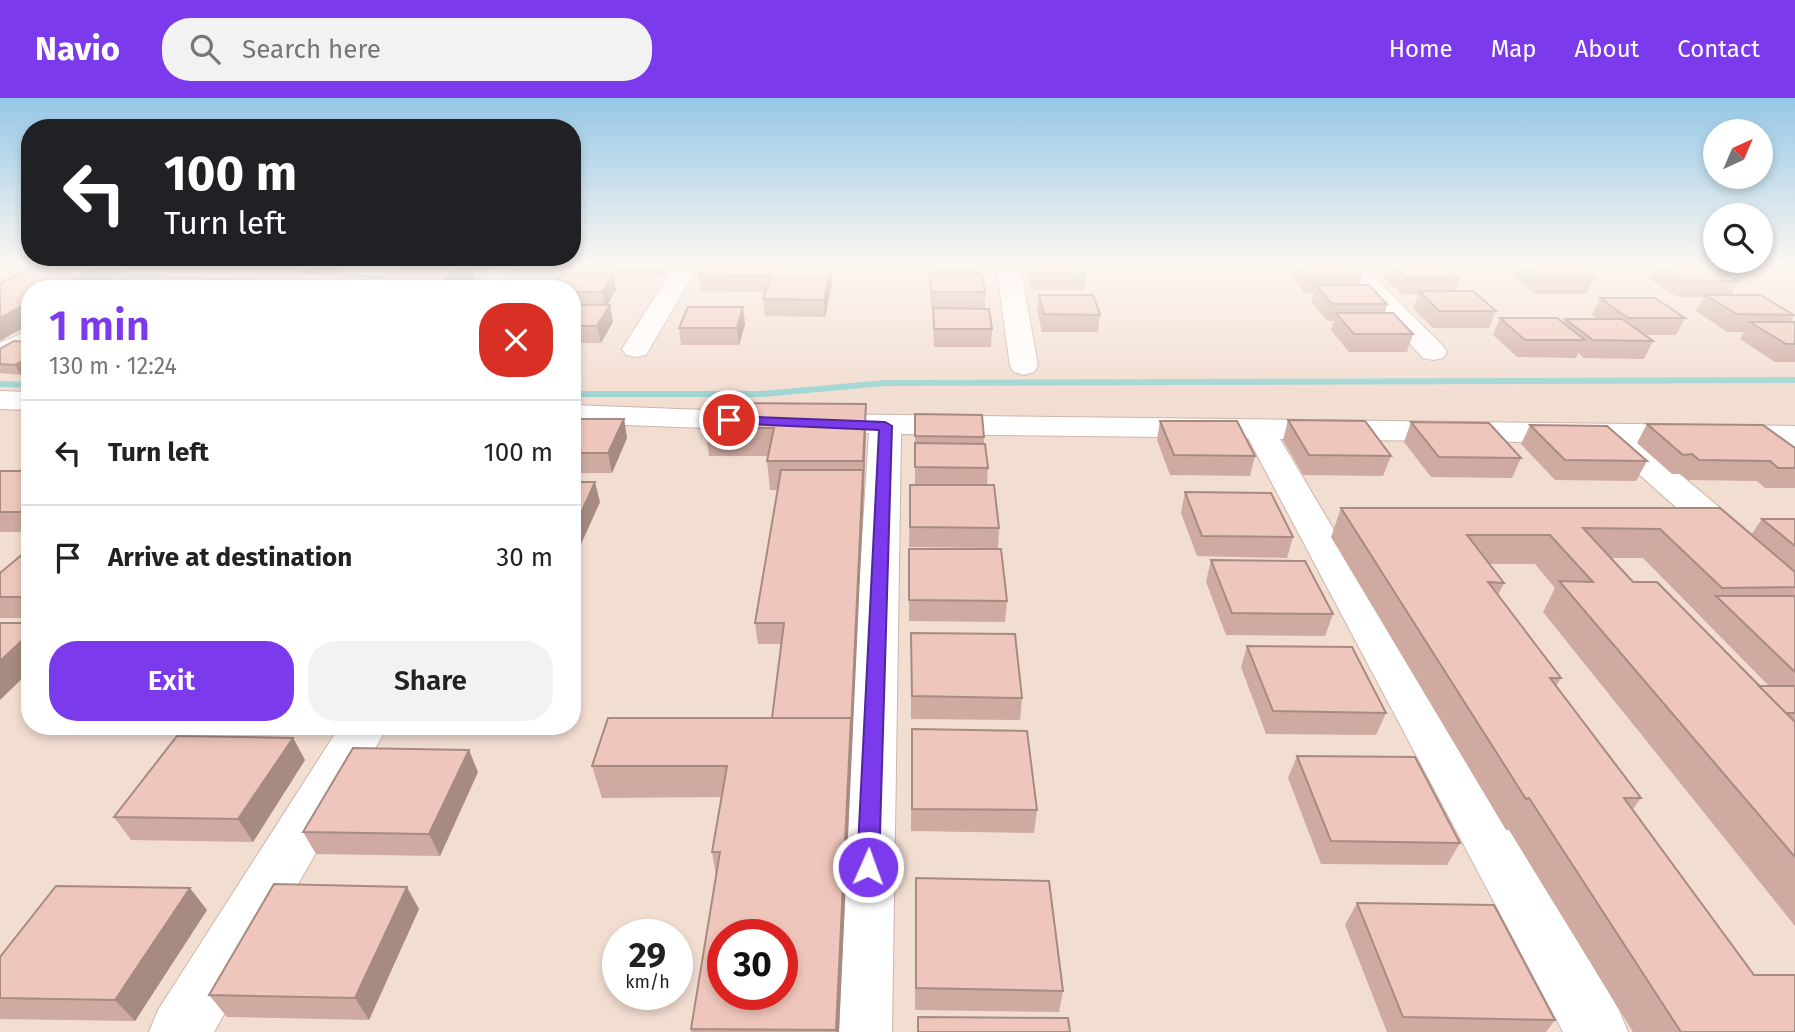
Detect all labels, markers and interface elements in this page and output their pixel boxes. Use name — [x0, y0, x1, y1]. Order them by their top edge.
search box — [162, 18, 652, 81]
text: Navio — [35, 29, 120, 69]
icon: search — [186, 30, 224, 68]
text: Search here — [242, 34, 381, 65]
text: Home — [1389, 35, 1453, 63]
text: Map — [1491, 35, 1537, 63]
text: About — [1575, 35, 1639, 63]
text: Contact — [1677, 35, 1760, 63]
north arrow — [1703, 119, 1773, 189]
map controls — [1703, 119, 1773, 273]
text: 100 m — [164, 144, 297, 203]
icon: left — [49, 147, 140, 238]
button: search — [1703, 203, 1773, 273]
text: Turn left — [164, 204, 286, 242]
text: 1 min — [49, 301, 150, 351]
button: close — [479, 303, 553, 377]
text: 130 m · 12:24 — [49, 352, 177, 380]
pin — [699, 390, 759, 450]
icon: arrive — [710, 401, 748, 439]
icon: left — [49, 434, 87, 472]
text: Turn left — [108, 437, 209, 468]
text: 100 m — [484, 437, 553, 468]
icon: arrive — [49, 539, 87, 577]
text: Arrive at destination — [108, 542, 352, 573]
text: 30 m — [496, 542, 553, 573]
button: Exit — [49, 641, 294, 721]
button: Share — [308, 641, 553, 721]
position arrow — [831, 830, 905, 904]
speed limit sign: 30 — [707, 919, 798, 1010]
text: 29 — [629, 934, 666, 976]
text: km/h — [625, 971, 670, 993]

